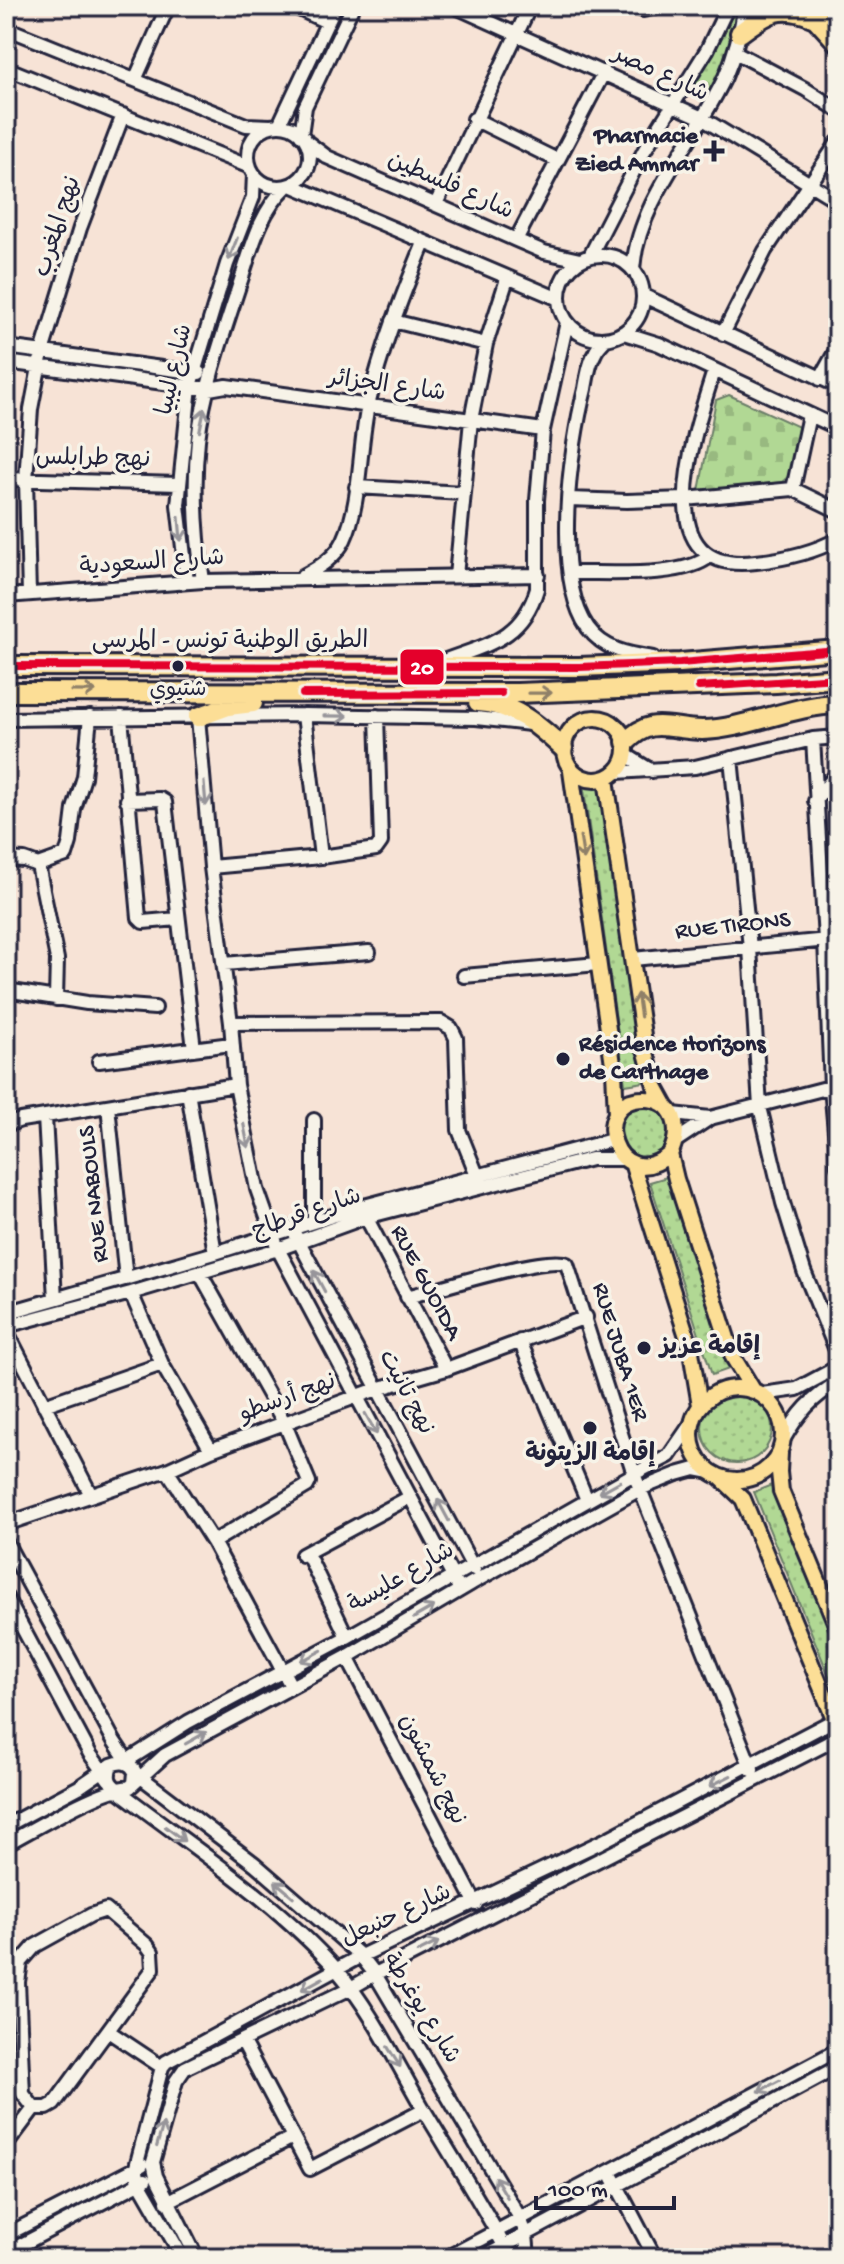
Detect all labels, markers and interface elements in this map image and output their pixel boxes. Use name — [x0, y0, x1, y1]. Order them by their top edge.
street label: شارع مصر — [605, 39, 713, 110]
place label: Pharmacie Zied Ammar — [575, 123, 701, 180]
marker: Pharmacie Zied Ammar — [705, 142, 723, 160]
street label: شارع فلسطين — [383, 146, 517, 228]
street label: نهج المغرب — [29, 173, 89, 281]
one-way arrow — [225, 236, 239, 261]
street label: شارع ليبيا — [151, 322, 201, 418]
street label: شارع الجزائر — [325, 364, 447, 410]
one-way arrow — [195, 408, 210, 433]
street label: نهج طرابلس — [35, 444, 151, 476]
one-way arrow — [173, 515, 188, 542]
street label: شارع السعودية — [79, 544, 225, 584]
street label: الطريق الوطنية تونس - المرسى — [92, 628, 368, 657]
line badge: 20 — [399, 648, 445, 686]
text: 20 — [410, 657, 434, 683]
marker: شتيوي — [170, 658, 186, 674]
place label: شتيوي — [150, 678, 206, 704]
one-way arrow — [70, 683, 97, 699]
one-way arrow — [526, 685, 553, 700]
one-way arrow — [322, 708, 349, 723]
one-way arrow — [198, 781, 213, 807]
one-way arrow — [575, 835, 590, 860]
street label: RUE TIRONS — [674, 906, 793, 947]
one-way arrow — [631, 993, 646, 1018]
place label: Résidence Horizons de Carthage — [578, 1031, 766, 1088]
marker: Résidence Horizons de Carthage — [554, 1050, 572, 1068]
one-way arrow — [240, 1122, 255, 1148]
street label: RUE NABOULS — [73, 1123, 117, 1264]
street label: شارع قرطاج — [248, 1183, 366, 1247]
street label: RUE GUOIDA — [383, 1221, 468, 1347]
one-way arrow — [311, 1270, 327, 1294]
street label: RUE JUBA 1ER — [584, 1279, 654, 1426]
place label: إقامة عزيز — [658, 1332, 760, 1363]
marker: إقامة عزيز — [635, 1339, 653, 1357]
street label: نهج تانيت — [371, 1346, 439, 1440]
street label: نهج أرسطو — [233, 1364, 341, 1430]
one-way arrow — [363, 1412, 379, 1435]
marker: إقامة الزيتونة — [581, 1419, 599, 1437]
place label: إقامة الزيتونة — [525, 1439, 655, 1470]
one-way arrow — [599, 1479, 622, 1495]
one-way arrow — [434, 1499, 450, 1523]
street label: شارع عليسة — [344, 1537, 460, 1621]
one-way arrow — [412, 1604, 435, 1620]
one-way arrow — [299, 1648, 323, 1664]
street label: نهج شمشون — [391, 1710, 471, 1830]
one-way arrow — [184, 1729, 208, 1745]
one-way arrow — [708, 1774, 732, 1790]
one-way arrow — [163, 1825, 185, 1842]
street label: شارع حنبعل — [337, 1879, 457, 1955]
one-way arrow — [274, 1880, 295, 1898]
one-way arrow — [416, 1938, 439, 1954]
street label: شارع يوغرطة — [374, 1948, 466, 2070]
one-way arrow — [300, 1977, 324, 1993]
one-way arrow — [386, 2045, 402, 2068]
one-way arrow — [758, 2079, 781, 2095]
one-way arrow — [153, 2123, 168, 2149]
scale bar — [536, 2160, 674, 2210]
one-way arrow — [493, 2176, 509, 2199]
text: 100 m — [547, 2177, 608, 2206]

